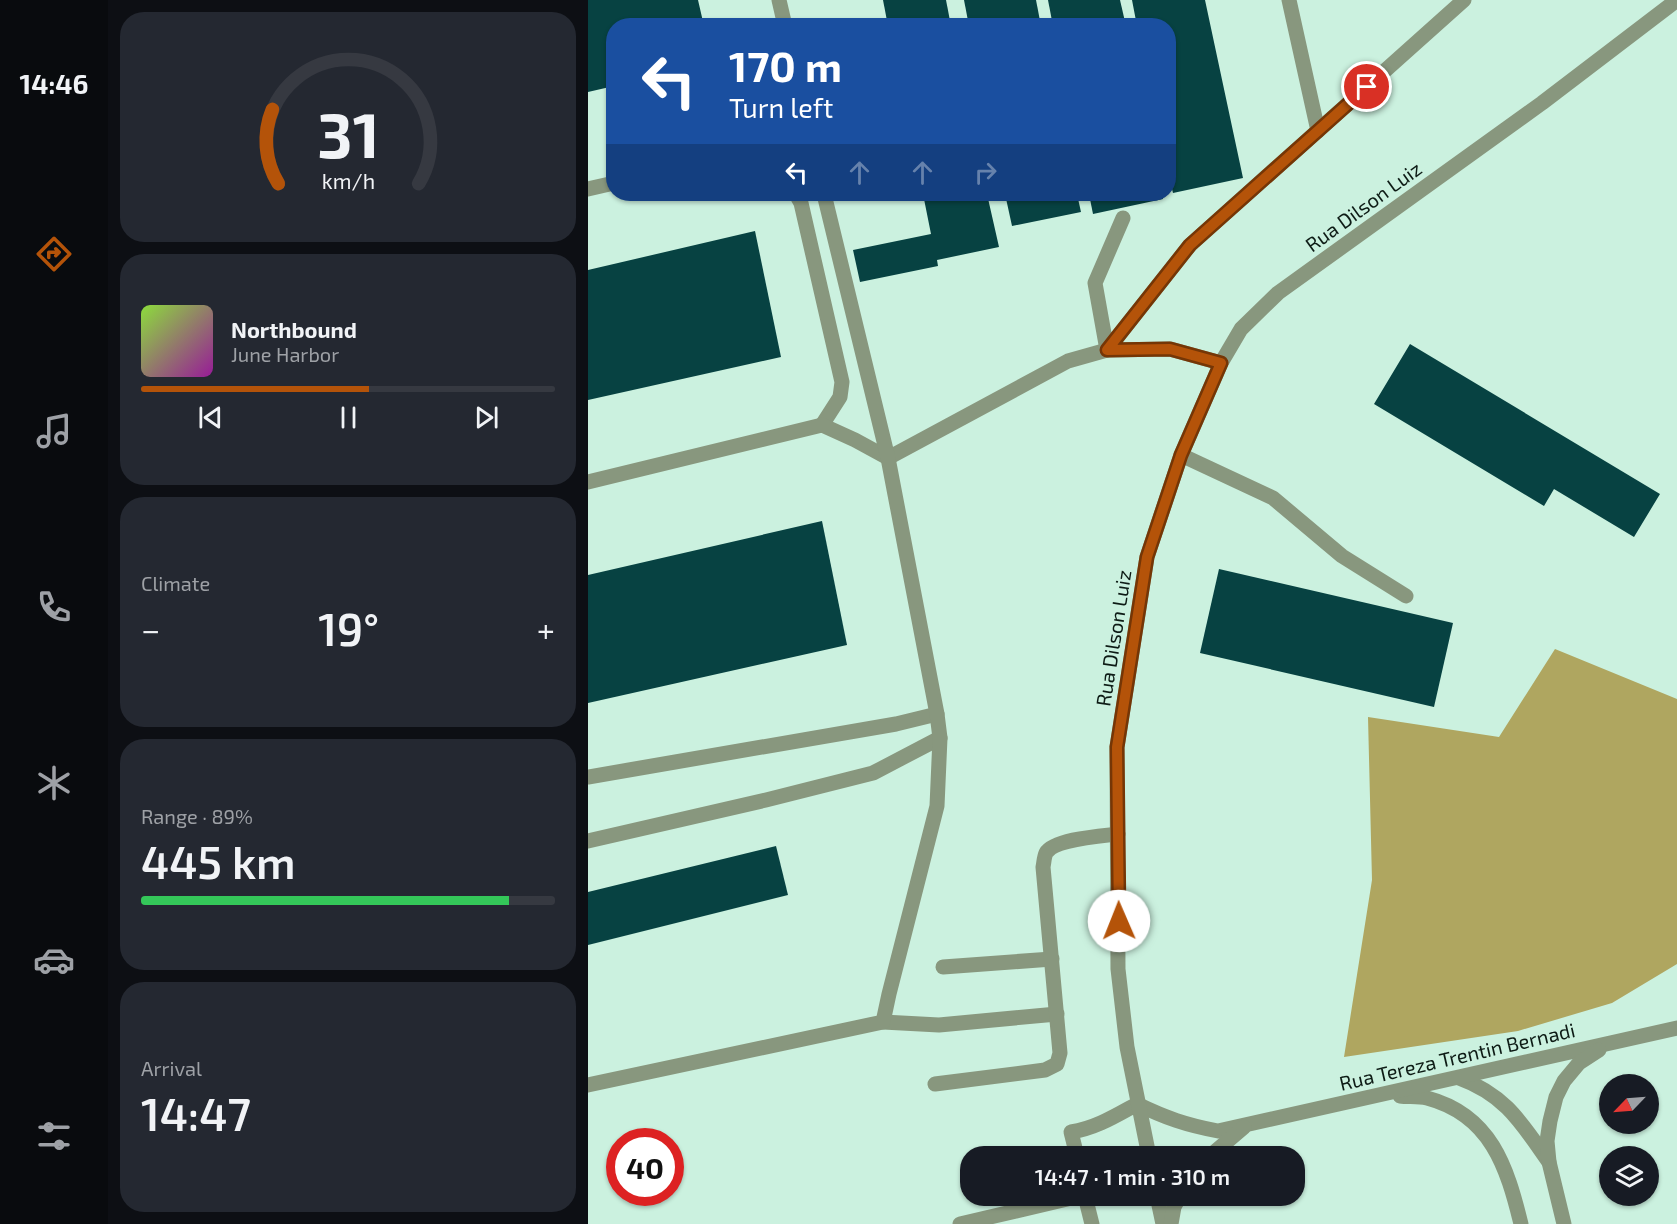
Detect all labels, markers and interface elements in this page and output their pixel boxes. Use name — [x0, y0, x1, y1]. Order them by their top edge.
text: 170 m — [729, 40, 842, 90]
icon: left — [630, 42, 708, 120]
pin — [1341, 61, 1392, 112]
text: 14:46 — [20, 67, 88, 99]
icon: arrive — [1350, 70, 1383, 103]
text: Turn left — [729, 91, 833, 123]
text: 31 — [317, 96, 379, 171]
icon: left — [780, 156, 813, 189]
icon: ahead — [843, 156, 876, 189]
icon: ahead — [906, 156, 939, 189]
icon: right — [969, 156, 1002, 189]
street label: Rua Dilson Luiz — [1300, 156, 1426, 256]
text: km/h — [321, 169, 375, 194]
icon: directions — [33, 233, 75, 275]
text: Northbound — [231, 316, 357, 342]
text: June Harbor — [231, 342, 339, 366]
icon: previous — [194, 401, 227, 434]
icon: pause — [332, 401, 365, 434]
icon: next — [470, 401, 503, 434]
icon: music — [33, 410, 75, 452]
street label: Rua Dilson Luiz — [1090, 568, 1136, 708]
text: Climate — [141, 571, 210, 595]
icon: phone — [33, 586, 75, 628]
text: 19° — [318, 601, 379, 655]
text: − — [141, 609, 160, 649]
text: + — [537, 609, 555, 649]
icon: climate — [33, 762, 75, 804]
text: Range · 89% — [141, 804, 253, 828]
text: 445 km — [141, 834, 296, 888]
position arrow — [1087, 889, 1151, 953]
icon: car — [33, 939, 75, 981]
street label: Rua Tereza Trentin Bernadi — [1337, 1017, 1577, 1095]
text: Arrival — [141, 1056, 202, 1080]
north arrow — [1599, 1074, 1659, 1134]
map controls — [1599, 1074, 1659, 1206]
text: 14:47 — [141, 1086, 251, 1140]
icon: filters — [33, 1115, 75, 1157]
speed limit sign: 40 — [606, 1128, 684, 1206]
button: layers — [1599, 1146, 1659, 1206]
text: 14:47 · 1 min · 310 m — [1035, 1163, 1230, 1189]

